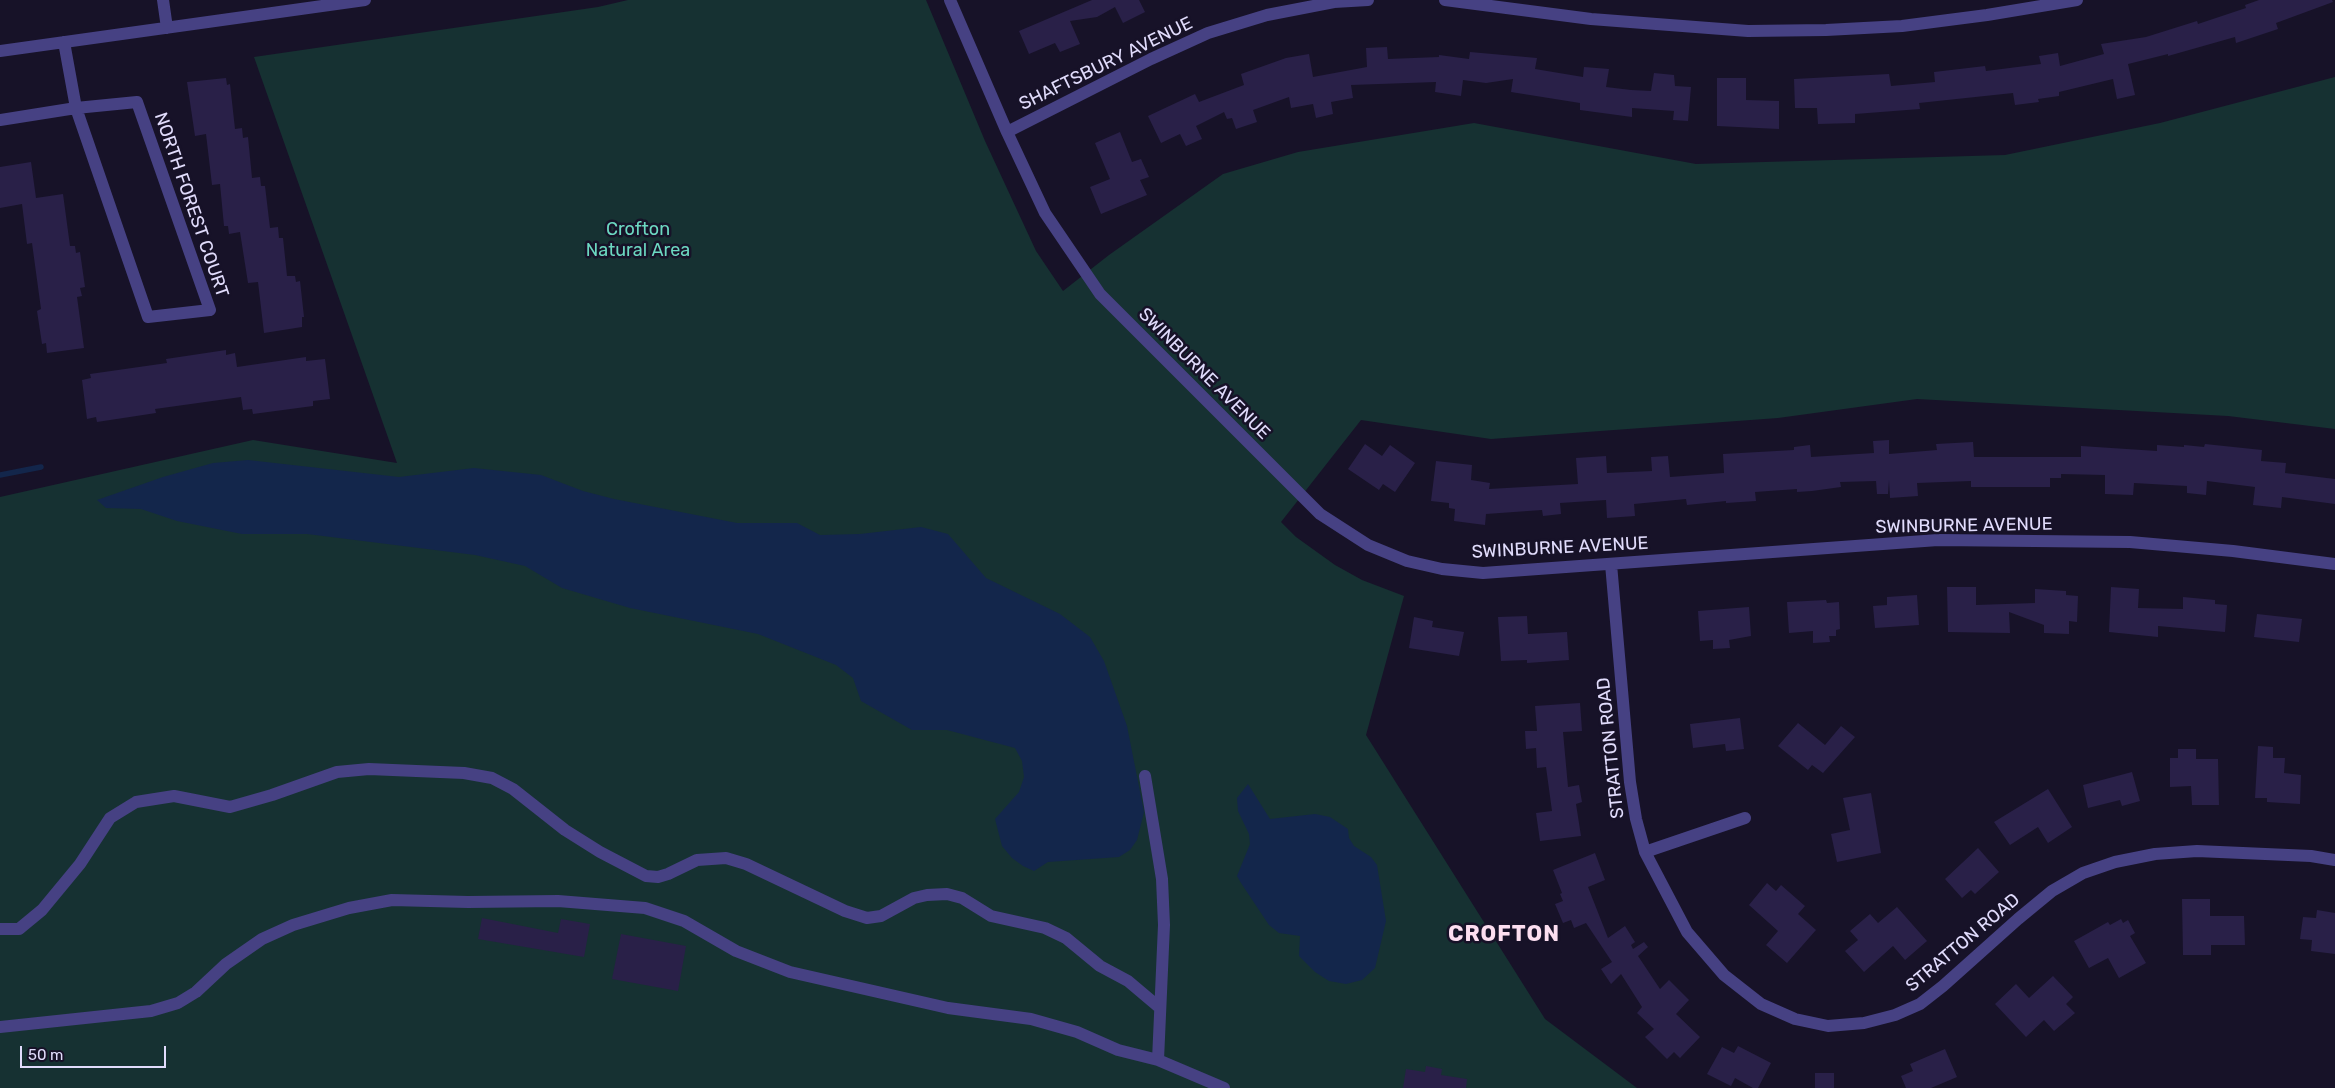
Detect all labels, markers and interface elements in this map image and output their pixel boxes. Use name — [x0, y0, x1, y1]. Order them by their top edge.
street label: SHAFTSBURY AVENUE — [1016, 13, 1196, 115]
street label: NORTH FOREST COURT — [149, 110, 233, 300]
park label: Crofton Natural Area — [586, 219, 690, 262]
street label: SWINBURNE AVENUE — [1134, 304, 1274, 444]
street label: SWINBURNE AVENUE — [1875, 514, 2053, 538]
street label: SWINBURNE AVENUE — [1471, 533, 1649, 563]
street label: STRATTON ROAD — [1593, 676, 1629, 820]
street label: STRATTON ROAD — [1902, 889, 2024, 997]
district label: CROFTON — [1447, 922, 1561, 948]
scale bar — [22, 1036, 169, 1068]
text: 50 m — [28, 1046, 63, 1064]

